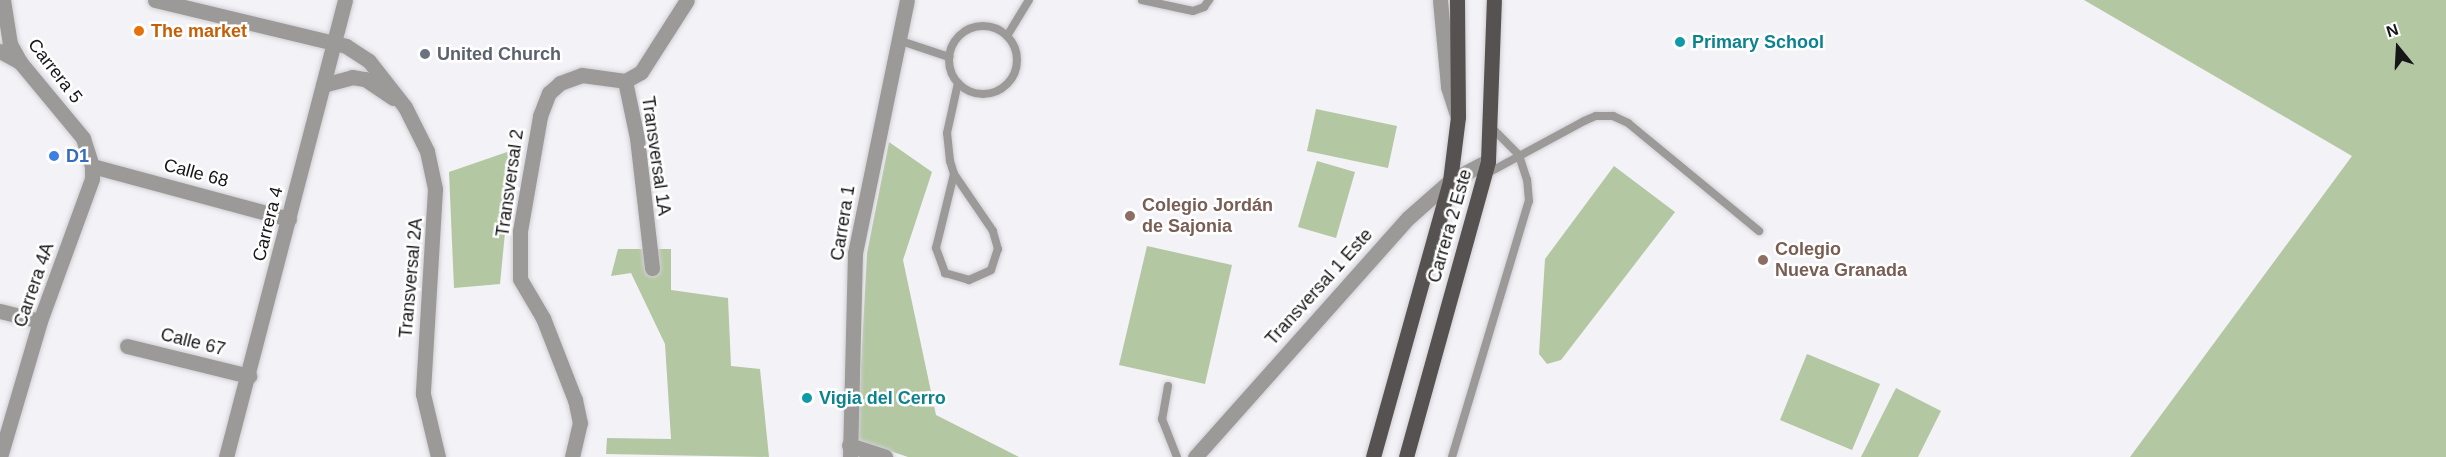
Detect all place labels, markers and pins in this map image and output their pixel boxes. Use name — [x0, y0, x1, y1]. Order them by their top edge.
place label: The market — [151, 20, 247, 42]
marker: The market — [132, 24, 146, 38]
place label: Primary School — [1692, 31, 1824, 53]
marker: Primary School — [1673, 35, 1687, 49]
place label: United Church — [437, 43, 561, 65]
marker: United Church — [418, 47, 432, 61]
place label: D1 — [66, 145, 89, 167]
marker: D1 — [47, 149, 61, 163]
place label: Colegio Jordán de Sajonia — [1142, 195, 1273, 238]
marker: Colegio Jordán de Sajonia — [1123, 209, 1137, 223]
place label: Colegio Nueva Granada — [1775, 239, 1907, 282]
marker: Colegio Nueva Granada — [1756, 253, 1770, 267]
place label: Vigia del Cerro — [819, 387, 946, 409]
marker: Vigia del Cerro — [800, 391, 814, 405]

